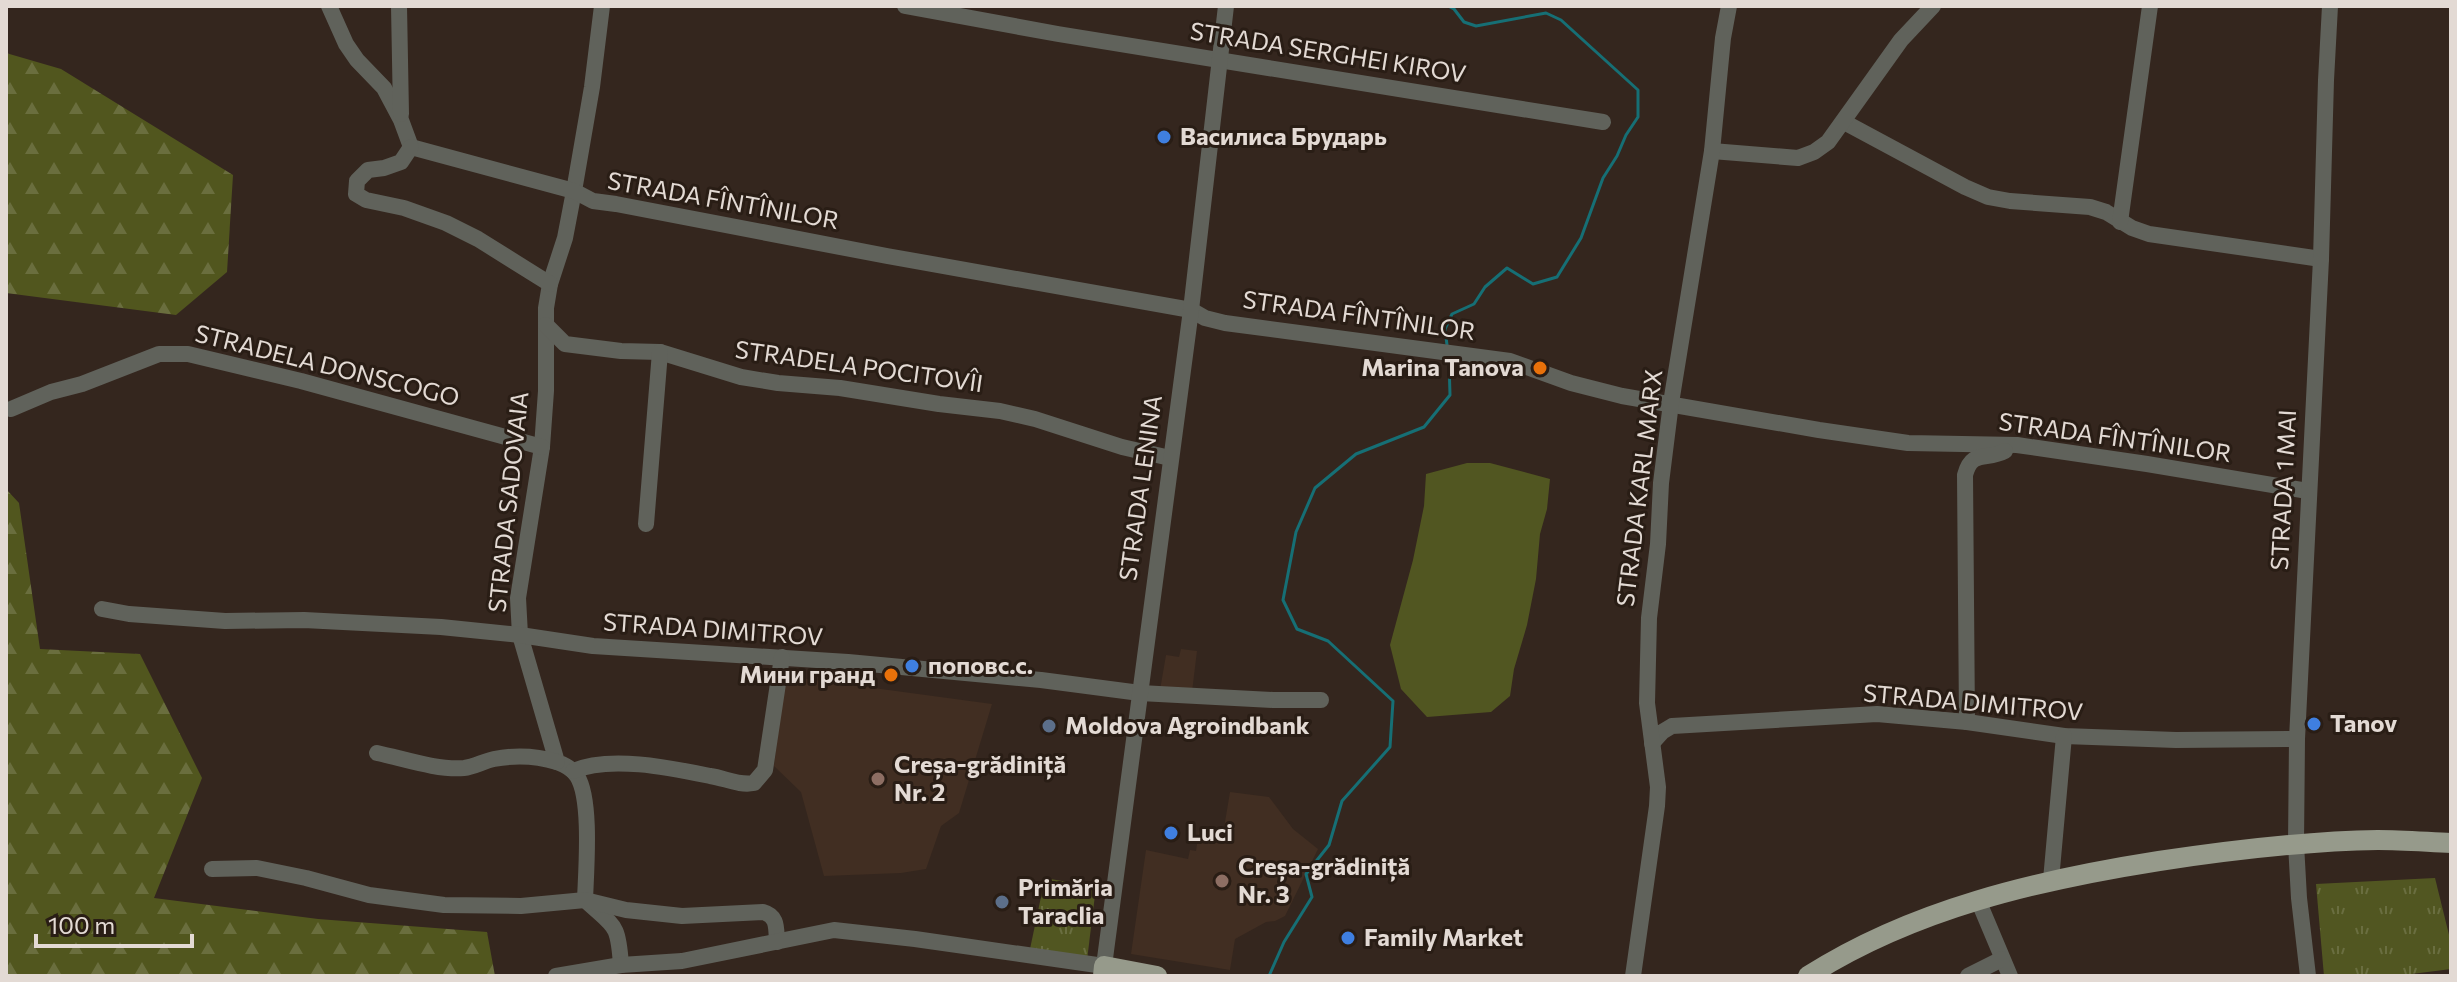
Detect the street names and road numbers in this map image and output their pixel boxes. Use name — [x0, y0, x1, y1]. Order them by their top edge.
street label: STRADA SERGHEI KIROV — [1188, 15, 1468, 88]
street label: STRADA FÎNTÎNILOR — [605, 165, 841, 234]
street label: STRADA FÎNTÎNILOR — [1241, 284, 1477, 345]
street label: STRADELA DONSCOGO — [192, 318, 463, 411]
street label: STRADELA POCITOVÎI — [733, 334, 985, 397]
street label: STRADA KARL MARX — [1610, 367, 1667, 608]
street label: STRADA SADOVAIA — [481, 390, 534, 614]
street label: STRADA LENINA — [1112, 393, 1167, 583]
street label: STRADA FÎNTÎNILOR — [1997, 406, 2233, 467]
street label: STRADA 1 MAI — [2264, 409, 2301, 571]
street label: STRADA DIMITROV — [602, 606, 824, 651]
street label: STRADA DIMITROV — [1862, 677, 2084, 726]

